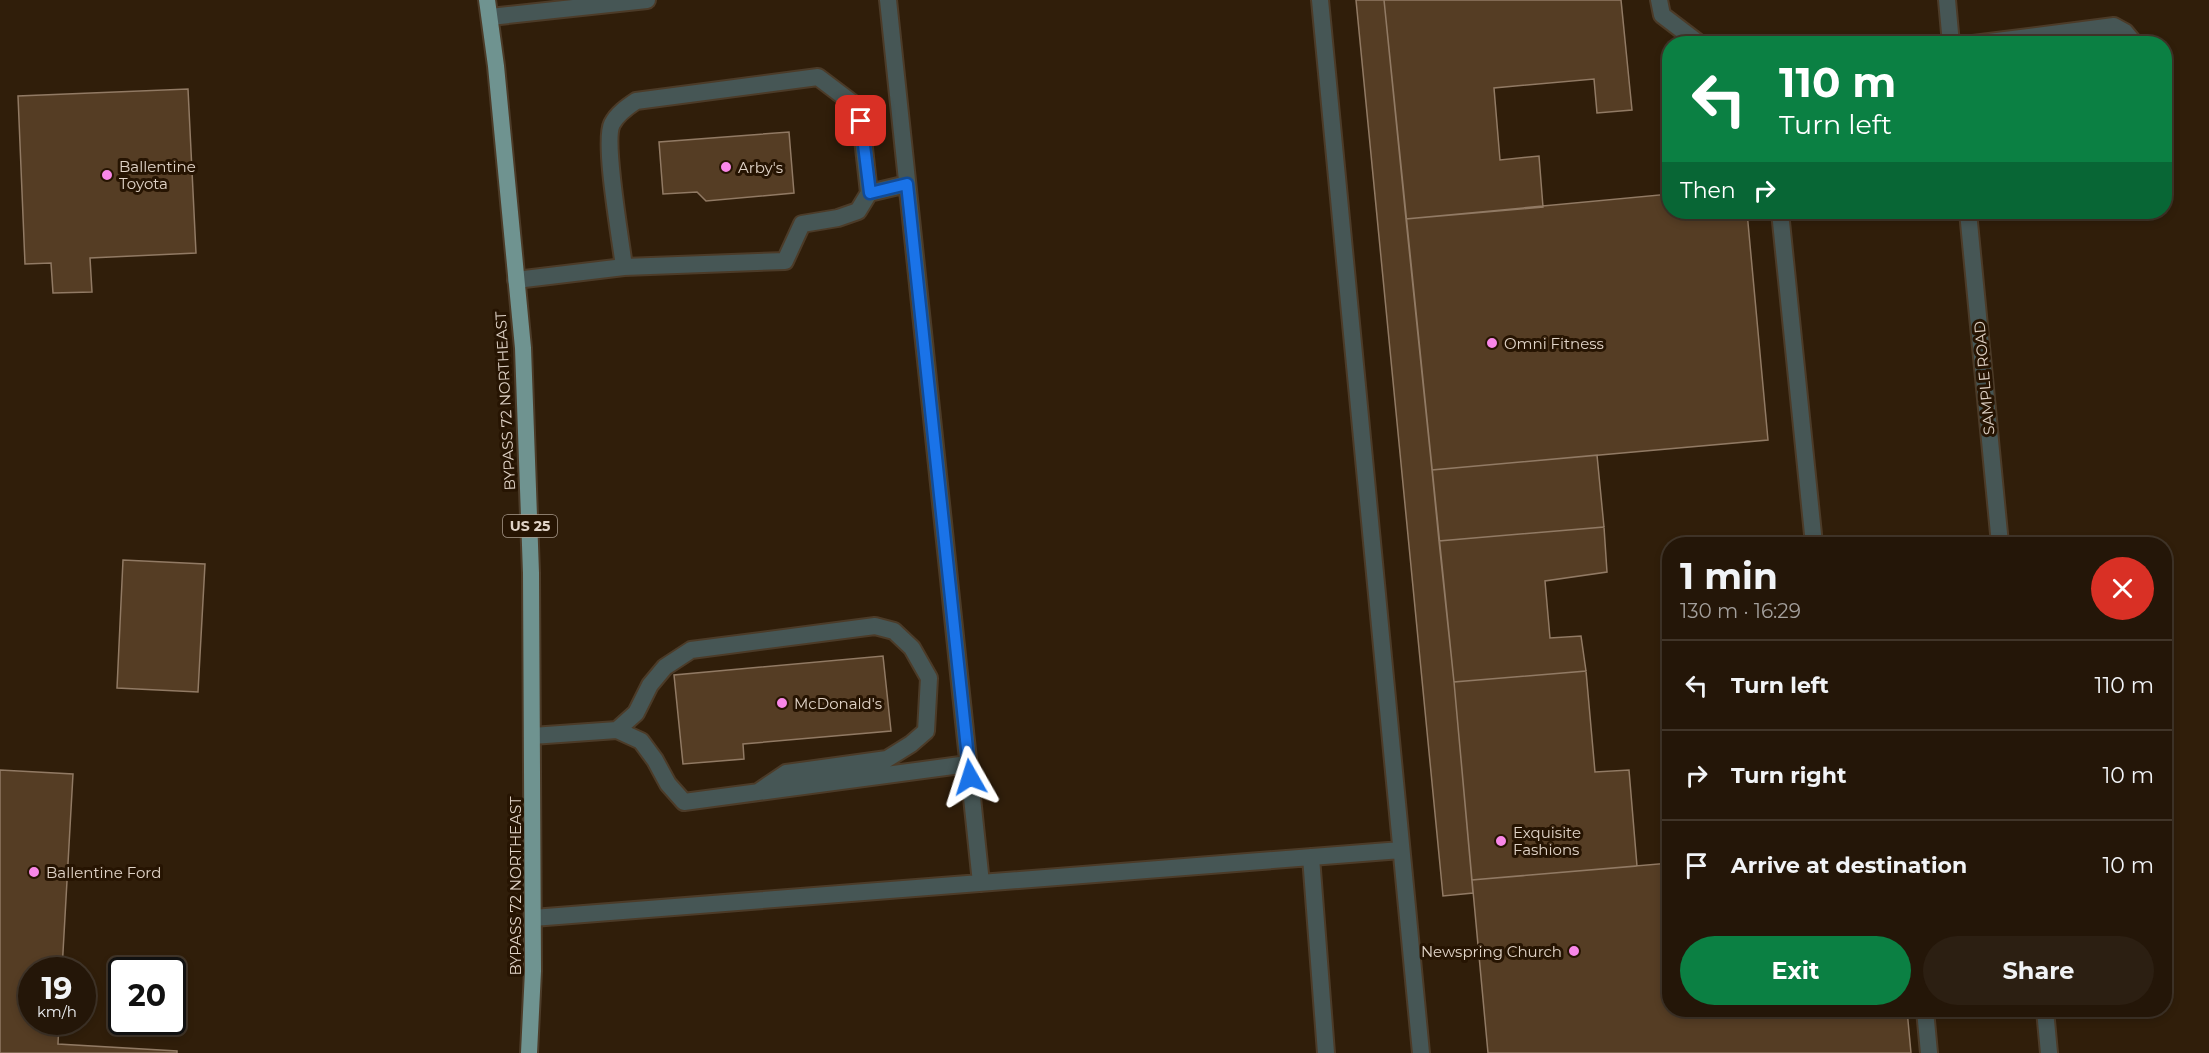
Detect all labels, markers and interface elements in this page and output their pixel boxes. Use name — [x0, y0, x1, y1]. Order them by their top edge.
text: 110 m — [1779, 56, 1896, 108]
icon: left — [1680, 60, 1758, 138]
pin — [835, 95, 886, 146]
icon: arrive — [844, 104, 877, 137]
text: Turn left — [1779, 108, 1892, 141]
place label: Ballentine Toyota — [119, 157, 196, 193]
place label: Arby's — [738, 158, 783, 177]
marker: Arby's — [719, 160, 733, 174]
marker: Ballentine Toyota — [100, 168, 114, 182]
icon: right — [1748, 174, 1781, 207]
text: Then — [1680, 177, 1736, 204]
street label: BYPASS 72 NORTHEAST — [491, 311, 519, 491]
street label: SAMPLE ROAD — [1970, 320, 1998, 436]
place label: Omni Fitness — [1504, 334, 1604, 353]
marker: Omni Fitness — [1485, 336, 1499, 350]
road number: US 25 — [503, 515, 557, 537]
text: 1 min — [1680, 554, 1778, 598]
button: close — [2091, 557, 2154, 620]
text: 130 m · 16:29 — [1680, 599, 1801, 623]
icon: left — [1680, 669, 1713, 702]
text: Turn left — [1731, 672, 1829, 699]
text: 110 m — [2094, 672, 2154, 699]
place label: McDonald's — [794, 694, 882, 713]
marker: McDonald's — [775, 696, 789, 710]
position arrow — [938, 745, 1002, 809]
icon: right — [1680, 759, 1713, 792]
text: Turn right — [1731, 762, 1846, 789]
text: 10 m — [2102, 762, 2154, 789]
street label: BYPASS 72 NORTHEAST — [506, 796, 525, 976]
place label: Exquisite Fashions — [1513, 823, 1581, 859]
marker: Exquisite Fashions — [1494, 834, 1508, 848]
icon: arrive — [1680, 849, 1713, 882]
text: Arrive at destination — [1731, 852, 1967, 879]
text: 10 m — [2102, 852, 2154, 879]
place label: Ballentine Ford — [46, 863, 161, 882]
marker: Ballentine Ford — [27, 865, 41, 879]
button: Exit — [1680, 936, 1911, 1005]
button: Share — [1923, 936, 2154, 1005]
place label: Newspring Church — [1421, 942, 1562, 961]
marker: Newspring Church — [1567, 944, 1581, 958]
speed limit sign: 20 — [108, 957, 186, 1035]
text: 19 — [42, 970, 72, 1007]
text: km/h — [37, 1002, 77, 1021]

